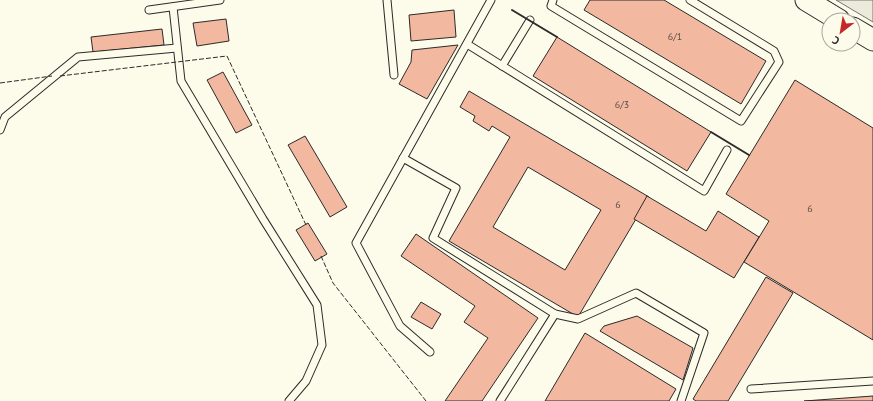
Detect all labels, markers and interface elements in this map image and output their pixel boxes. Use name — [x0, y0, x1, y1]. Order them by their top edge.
north arrow — [821, 12, 861, 52]
house number: 6/1 — [668, 30, 682, 43]
text: С — [830, 33, 842, 48]
house number: 6/3 — [615, 98, 629, 111]
house number: 6 — [615, 198, 621, 211]
house number: 6 — [807, 202, 813, 215]

